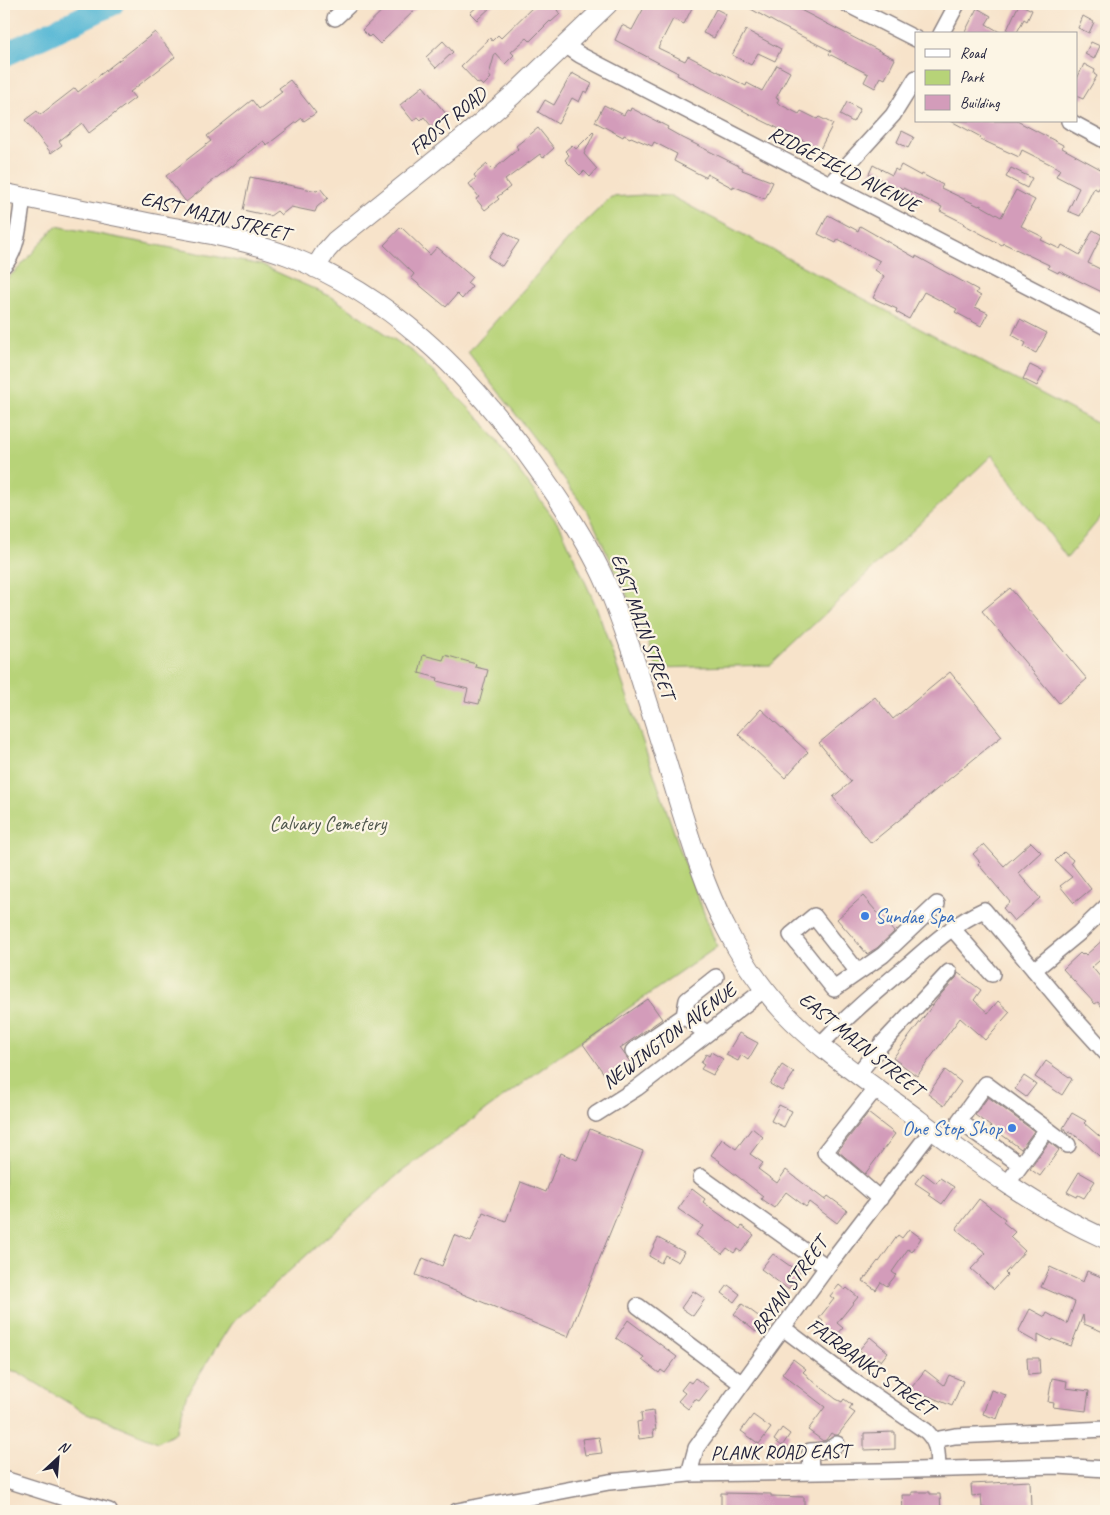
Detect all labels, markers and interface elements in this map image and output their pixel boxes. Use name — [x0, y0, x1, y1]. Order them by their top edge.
legend — [915, 32, 1078, 122]
text: Road — [960, 44, 987, 63]
text: Park — [960, 68, 985, 87]
street label: FROST ROAD — [404, 80, 494, 161]
text: Building — [960, 94, 1000, 113]
street label: RIDGEFIELD AVENUE — [765, 120, 926, 219]
street label: EAST MAIN STREET — [138, 185, 297, 248]
street label: EAST MAIN STREET — [605, 550, 682, 706]
park label: Calvary Cemetery — [270, 811, 388, 836]
place label: Sundae Spa — [875, 904, 955, 929]
marker: Sundae Spa — [859, 910, 871, 922]
street label: NEWINGTON AVENUE — [597, 976, 743, 1095]
street label: EAST MAIN STREET — [794, 986, 932, 1105]
place label: One Stop Shop — [902, 1116, 1003, 1141]
marker: One Stop Shop — [1006, 1122, 1018, 1134]
street label: BRYAN STREET — [745, 1229, 836, 1340]
street label: FAIRBANKS STREET — [802, 1312, 943, 1424]
north arrow — [32, 1432, 82, 1482]
text: N — [56, 1437, 73, 1457]
street label: PLANK ROAD EAST — [710, 1438, 854, 1466]

